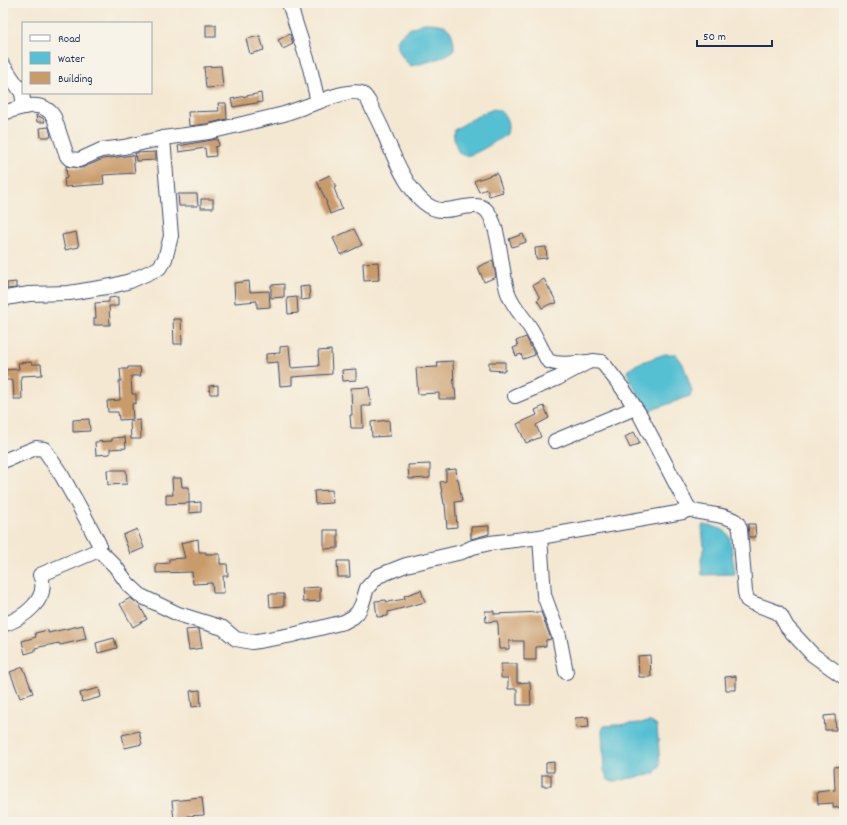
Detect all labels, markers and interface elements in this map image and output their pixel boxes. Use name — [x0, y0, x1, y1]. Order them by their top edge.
legend — [22, 22, 152, 94]
scale bar — [697, 22, 772, 48]
text: 50 m — [703, 29, 726, 46]
text: Road — [58, 31, 80, 48]
text: Water — [58, 51, 85, 68]
text: Building — [58, 71, 93, 88]

